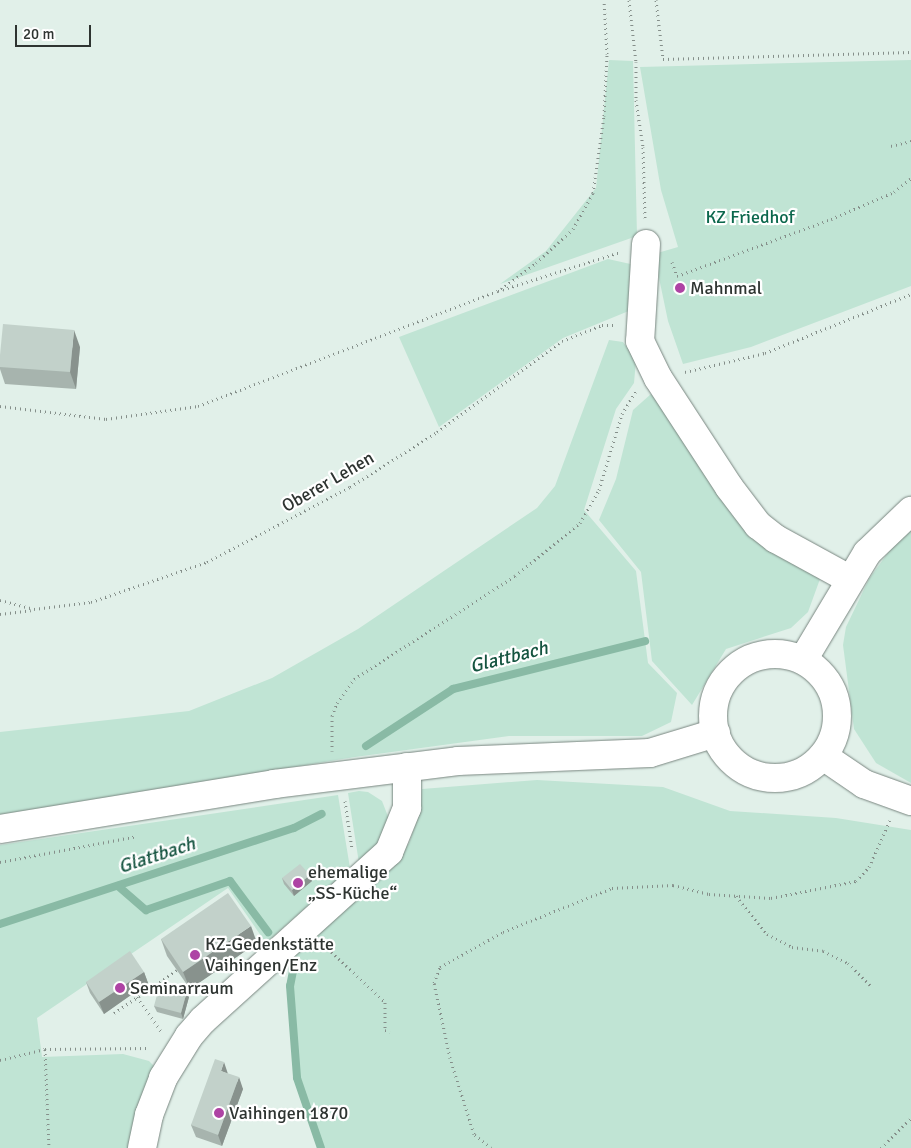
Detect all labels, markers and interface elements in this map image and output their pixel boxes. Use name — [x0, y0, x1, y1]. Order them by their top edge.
scale bar — [18, 15, 94, 47]
text: 20 m — [23, 25, 54, 43]
park label: KZ Friedhof — [705, 206, 795, 228]
place label: Mahnmal — [690, 277, 762, 299]
marker: Mahnmal — [674, 282, 686, 294]
street label: Oberer Lehen — [278, 447, 378, 517]
water label: Glattbach — [468, 637, 550, 679]
water label: Glattbach — [116, 833, 198, 879]
place label: ehemalige „SS-Küche“ — [308, 862, 397, 904]
marker: ehemalige „SS-Küche“ — [292, 877, 304, 889]
place label: KZ-Gedenkstätte Vaihingen/Enz — [205, 934, 334, 976]
marker: KZ-Gedenkstätte Vaihingen/Enz — [189, 949, 201, 961]
place label: Seminarraum — [130, 977, 234, 999]
marker: Seminarraum — [114, 982, 126, 994]
place label: Vaihingen 1870 — [229, 1102, 348, 1124]
marker: Vaihingen 1870 — [213, 1107, 225, 1119]

